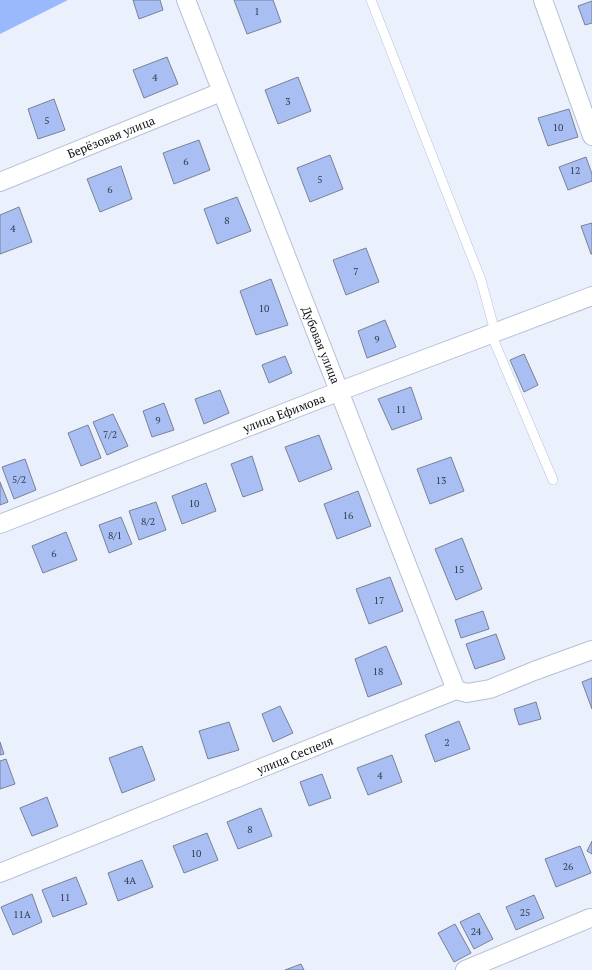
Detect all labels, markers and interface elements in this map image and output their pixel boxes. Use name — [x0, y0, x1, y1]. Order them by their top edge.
house number: 1 — [254, 5, 260, 18]
house number: 4 — [152, 71, 158, 84]
house number: 3 — [285, 95, 291, 108]
street label: Берёзовая улица — [65, 113, 157, 161]
house number: 5 — [44, 114, 50, 127]
house number: 10 — [553, 121, 563, 134]
house number: 6 — [183, 155, 189, 168]
house number: 12 — [570, 164, 580, 177]
house number: 5 — [317, 173, 323, 186]
house number: 6 — [107, 183, 113, 196]
house number: 8 — [224, 214, 230, 227]
house number: 4 — [10, 222, 16, 235]
house number: 7 — [353, 265, 359, 278]
house number: 10 — [259, 302, 269, 315]
street label: Дубовая улица — [299, 304, 343, 386]
house number: 9 — [374, 333, 380, 346]
street label: улица Ефимова — [240, 390, 327, 436]
house number: 11 — [396, 403, 406, 416]
house number: 9 — [155, 414, 161, 427]
house number: 7/2 — [103, 428, 117, 441]
house number: 5/2 — [12, 473, 26, 486]
house number: 13 — [436, 474, 446, 487]
house number: 10 — [189, 497, 199, 510]
house number: 16 — [343, 509, 354, 522]
house number: 8/2 — [141, 515, 155, 528]
house number: 8/1 — [108, 529, 122, 542]
house number: 6 — [51, 547, 57, 560]
house number: 15 — [454, 563, 464, 576]
house number: 17 — [374, 594, 384, 607]
house number: 18 — [373, 665, 383, 678]
street label: улица Сеспеля — [254, 733, 335, 778]
house number: 2 — [444, 736, 450, 749]
house number: 4 — [377, 769, 383, 782]
house number: 8 — [247, 823, 253, 836]
house number: 10 — [191, 847, 201, 860]
house number: 26 — [563, 860, 574, 873]
house number: 4А — [124, 874, 136, 887]
house number: 11 — [60, 891, 70, 904]
house number: 25 — [520, 906, 530, 919]
house number: 11А — [13, 908, 31, 921]
house number: 24 — [471, 925, 482, 938]

